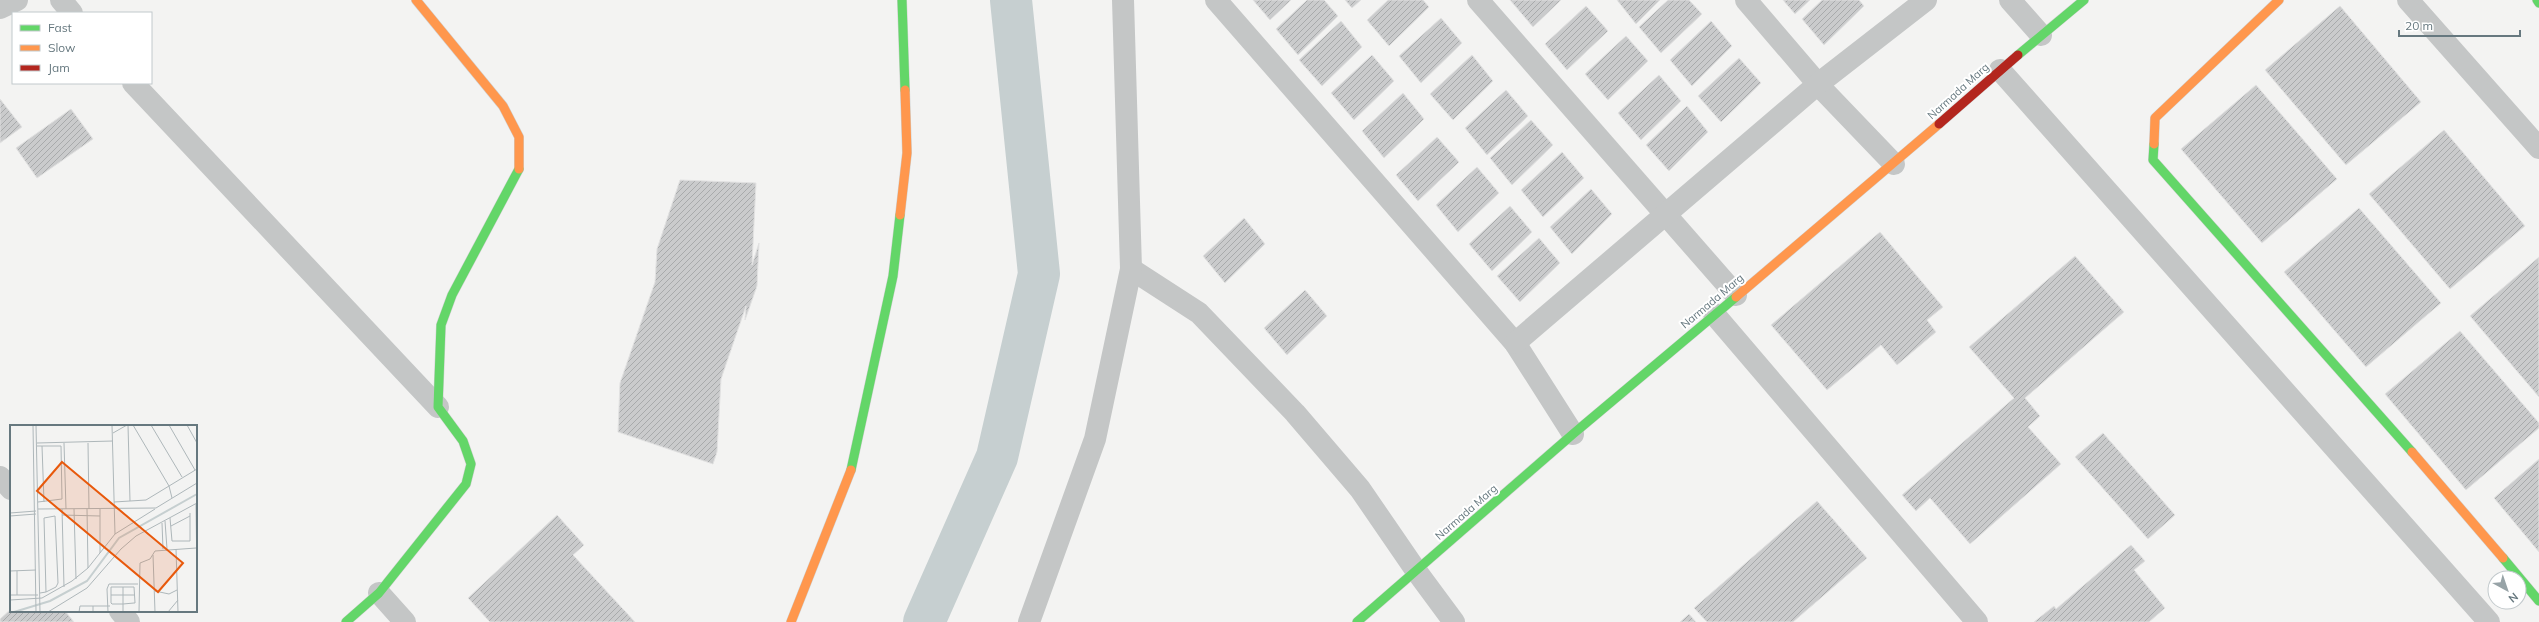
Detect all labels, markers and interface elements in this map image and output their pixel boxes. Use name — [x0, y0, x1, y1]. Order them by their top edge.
legend — [12, 12, 152, 84]
scale bar — [2399, 12, 2520, 38]
text: 20 m — [2405, 18, 2433, 33]
text: Fast — [48, 20, 72, 35]
text: Slow — [48, 40, 76, 55]
text: Jam — [48, 60, 70, 75]
street label: Narmada Marg — [1924, 60, 1992, 122]
street label: Narmada Marg — [1678, 271, 1746, 331]
inset map — [10, 425, 197, 612]
street label: Narmada Marg — [1432, 481, 1500, 543]
north arrow — [2487, 570, 2527, 610]
text: N — [2506, 590, 2521, 606]

